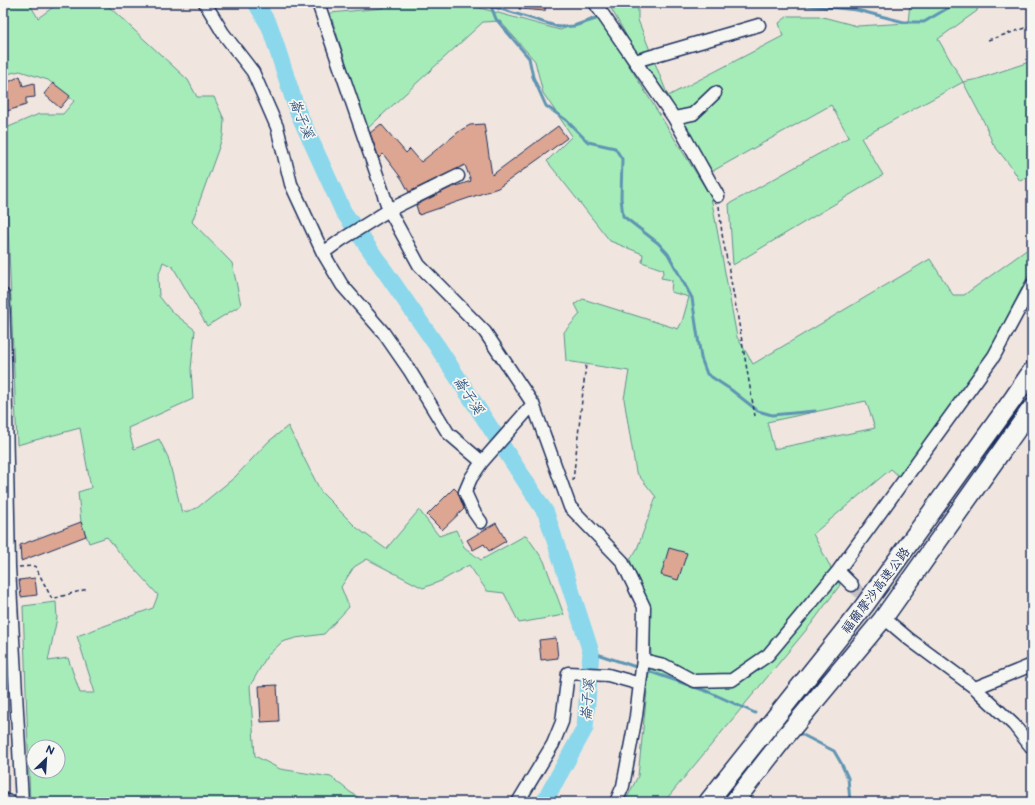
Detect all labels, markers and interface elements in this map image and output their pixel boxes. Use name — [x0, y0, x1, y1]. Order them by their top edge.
water label: 崙子溪 — [286, 96, 318, 142]
water label: 崙子溪 — [450, 373, 488, 418]
street label: 福爾摩沙高速公路 — [838, 544, 913, 637]
water label: 崙子溪 — [577, 677, 598, 722]
north arrow — [26, 739, 66, 779]
text: N — [44, 743, 57, 758]

